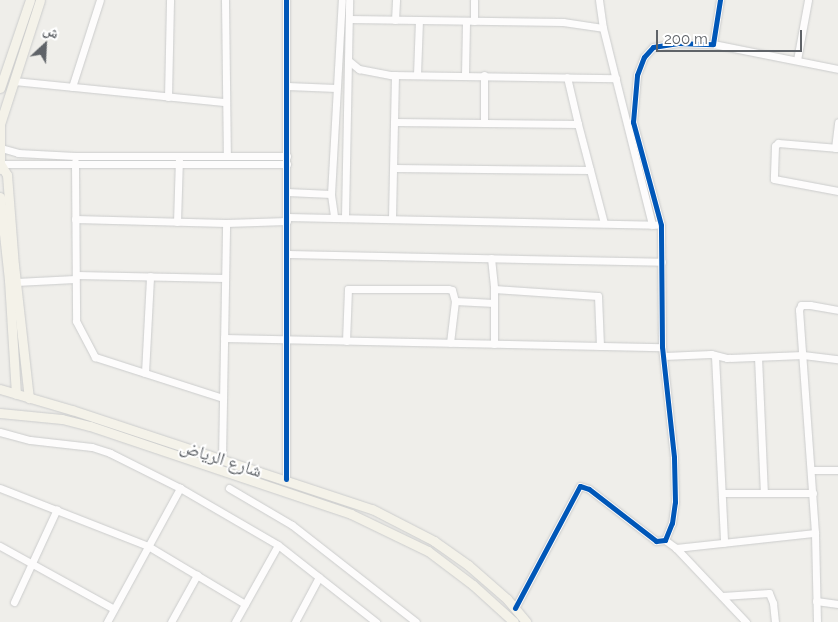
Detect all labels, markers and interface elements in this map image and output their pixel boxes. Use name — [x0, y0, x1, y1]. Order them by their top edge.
north arrow — [20, 20, 70, 70]
scale bar — [658, 20, 804, 52]
text: ش — [41, 21, 61, 42]
text: 200 m — [664, 30, 708, 48]
street label: شارع الرياض — [177, 436, 265, 482]

